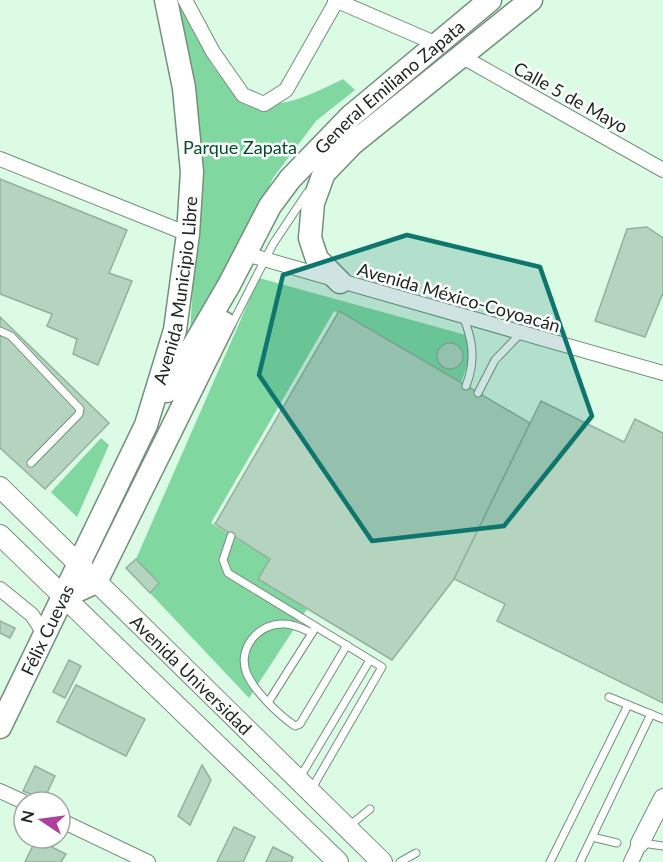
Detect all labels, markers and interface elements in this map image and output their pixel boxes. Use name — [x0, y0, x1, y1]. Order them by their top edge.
street label: General Emiliano Zapata — [310, 15, 469, 158]
street label: Calle 5 de Mayo — [510, 57, 632, 137]
park label: Parque Zapata — [183, 136, 297, 158]
street label: Avenida Municipio Libre — [148, 196, 201, 387]
street label: Avenida México-Coyoacán — [355, 257, 563, 337]
street label: Félix Cuevas — [16, 581, 78, 679]
street label: Avenida Universidad — [126, 610, 257, 739]
north arrow — [12, 790, 72, 850]
text: N — [16, 808, 38, 825]

